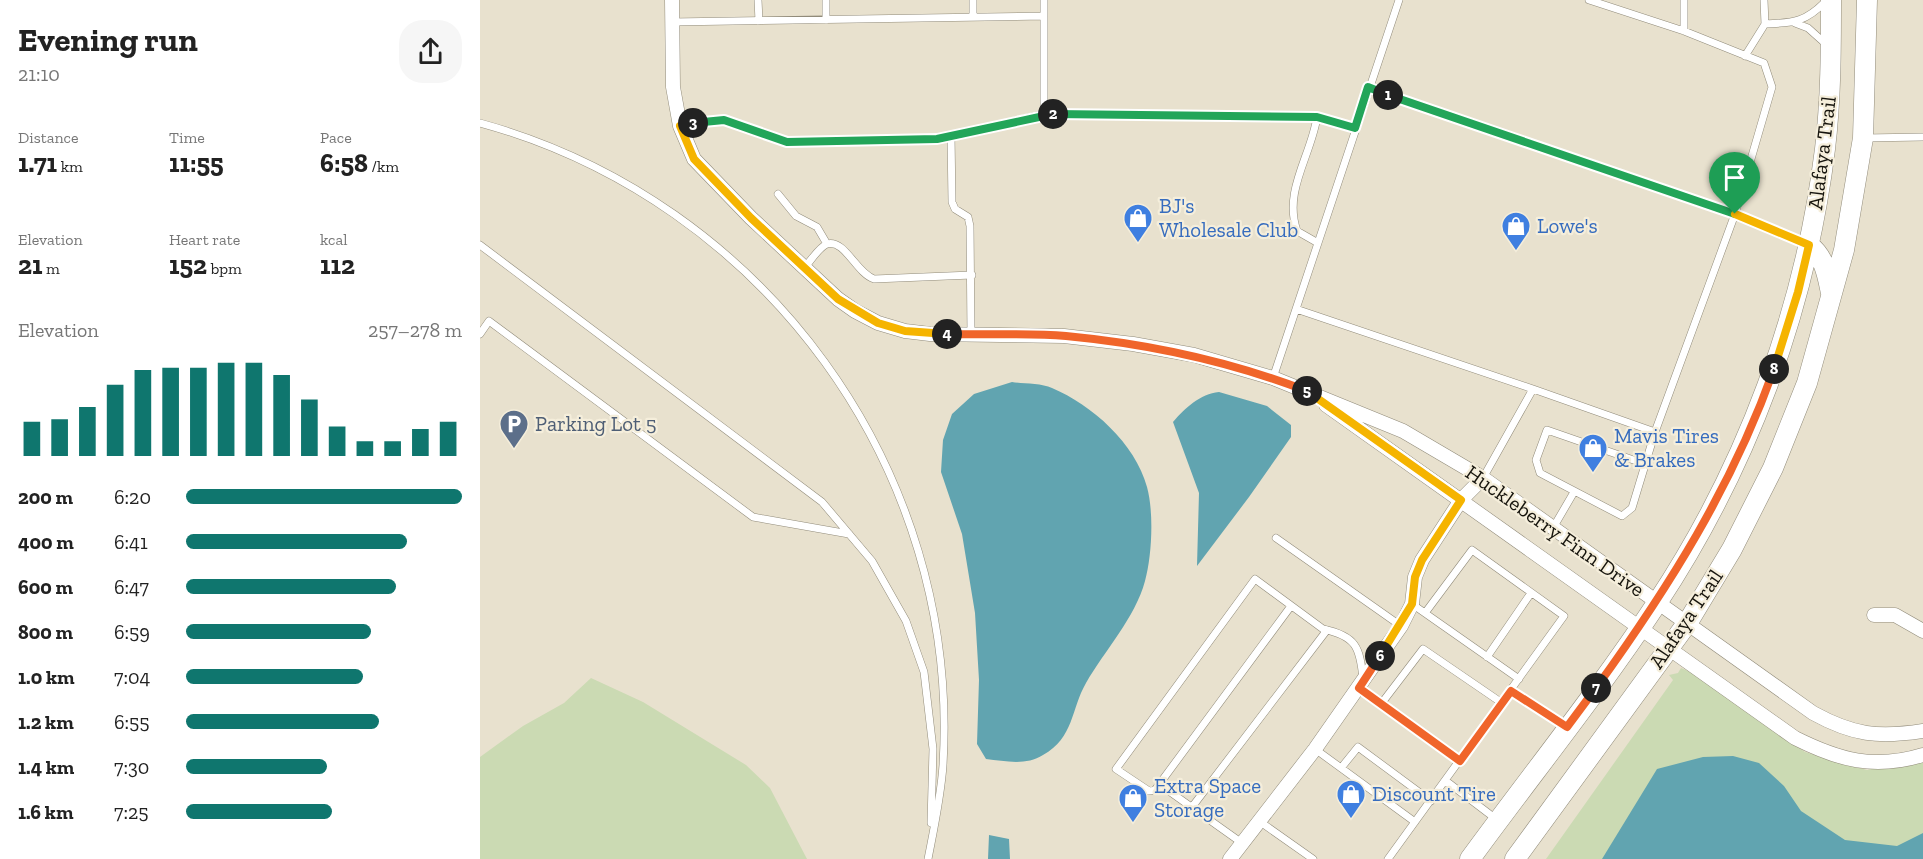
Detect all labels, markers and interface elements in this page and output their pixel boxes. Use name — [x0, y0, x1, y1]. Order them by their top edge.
text: Evening run — [18, 20, 198, 59]
button: share — [399, 20, 462, 83]
text: 21:10 — [18, 62, 60, 86]
pin: 1 — [1373, 80, 1403, 110]
text: 1 — [1385, 85, 1391, 104]
street label: Alafaya Trail — [1802, 94, 1841, 211]
pin: 2 — [1038, 99, 1068, 129]
text: 2 — [1049, 104, 1057, 123]
pin: 3 — [678, 108, 708, 138]
text: 3 — [689, 113, 697, 132]
text: Distance — [18, 128, 79, 147]
text: Time — [169, 128, 205, 147]
text: Pace — [320, 128, 352, 147]
text: 1.71 — [18, 147, 57, 179]
text: 11:55 — [169, 147, 224, 179]
text: 6:58 — [320, 147, 368, 179]
pin — [1709, 152, 1760, 214]
text: km — [57, 157, 83, 176]
text: /km — [368, 157, 399, 176]
icon: arrive — [1718, 161, 1751, 194]
place label: BJ's Wholesale Club — [1159, 193, 1298, 242]
shop icon: BJ's Wholesale Club — [1122, 202, 1154, 244]
shop icon: Lowe's — [1500, 210, 1532, 252]
place label: Lowe's — [1537, 213, 1598, 238]
text: Elevation — [18, 230, 83, 249]
text: Heart rate — [169, 230, 240, 249]
text: kcal — [320, 230, 347, 249]
text: 21 — [18, 249, 42, 281]
text: 152 — [169, 249, 207, 281]
text: 112 — [320, 249, 355, 281]
text: m — [42, 259, 60, 278]
text: bpm — [207, 259, 242, 278]
text: Elevation — [18, 318, 99, 342]
text: 257–278 m — [368, 318, 462, 342]
pin: 4 — [932, 319, 962, 349]
text: 4 — [942, 324, 952, 343]
pin: 8 — [1759, 354, 1789, 384]
text: 8 — [1770, 359, 1778, 378]
pin: 5 — [1292, 376, 1322, 406]
text: 5 — [1303, 381, 1311, 400]
parking icon: Parking Lot 5 — [498, 408, 530, 450]
place label: Parking Lot 5 — [535, 411, 656, 436]
place label: Mavis Tires & Brakes — [1614, 423, 1719, 472]
shop icon: Mavis Tires & Brakes — [1577, 432, 1609, 474]
street label: Huckleberry Finn Drive — [1461, 459, 1650, 602]
text: 200 m — [18, 485, 73, 509]
text: 6:20 — [114, 485, 151, 509]
text: 400 m — [18, 530, 74, 554]
text: 6:41 — [114, 530, 148, 554]
street label: Alafaya Trail — [1643, 564, 1728, 673]
text: 600 m — [18, 575, 73, 599]
text: 6:47 — [114, 575, 149, 599]
text: 800 m — [18, 620, 73, 644]
text: 6:59 — [114, 620, 150, 644]
pin: 6 — [1365, 641, 1395, 671]
text: 6 — [1376, 646, 1384, 665]
text: 1.0 km — [18, 665, 74, 689]
text: 7:04 — [114, 665, 150, 689]
pin: 7 — [1581, 673, 1611, 703]
text: 7 — [1592, 678, 1600, 697]
text: 1.2 km — [18, 710, 74, 734]
text: 6:55 — [114, 710, 150, 734]
text: 1.4 km — [18, 755, 74, 779]
text: 7:30 — [114, 755, 149, 779]
place label: Extra Space Storage — [1154, 773, 1261, 822]
shop icon: Discount Tire — [1335, 778, 1367, 820]
place label: Discount Tire — [1372, 781, 1496, 806]
shop icon: Extra Space Storage — [1117, 782, 1149, 824]
text: 1.6 km — [18, 800, 73, 824]
text: 7:25 — [114, 800, 148, 824]

